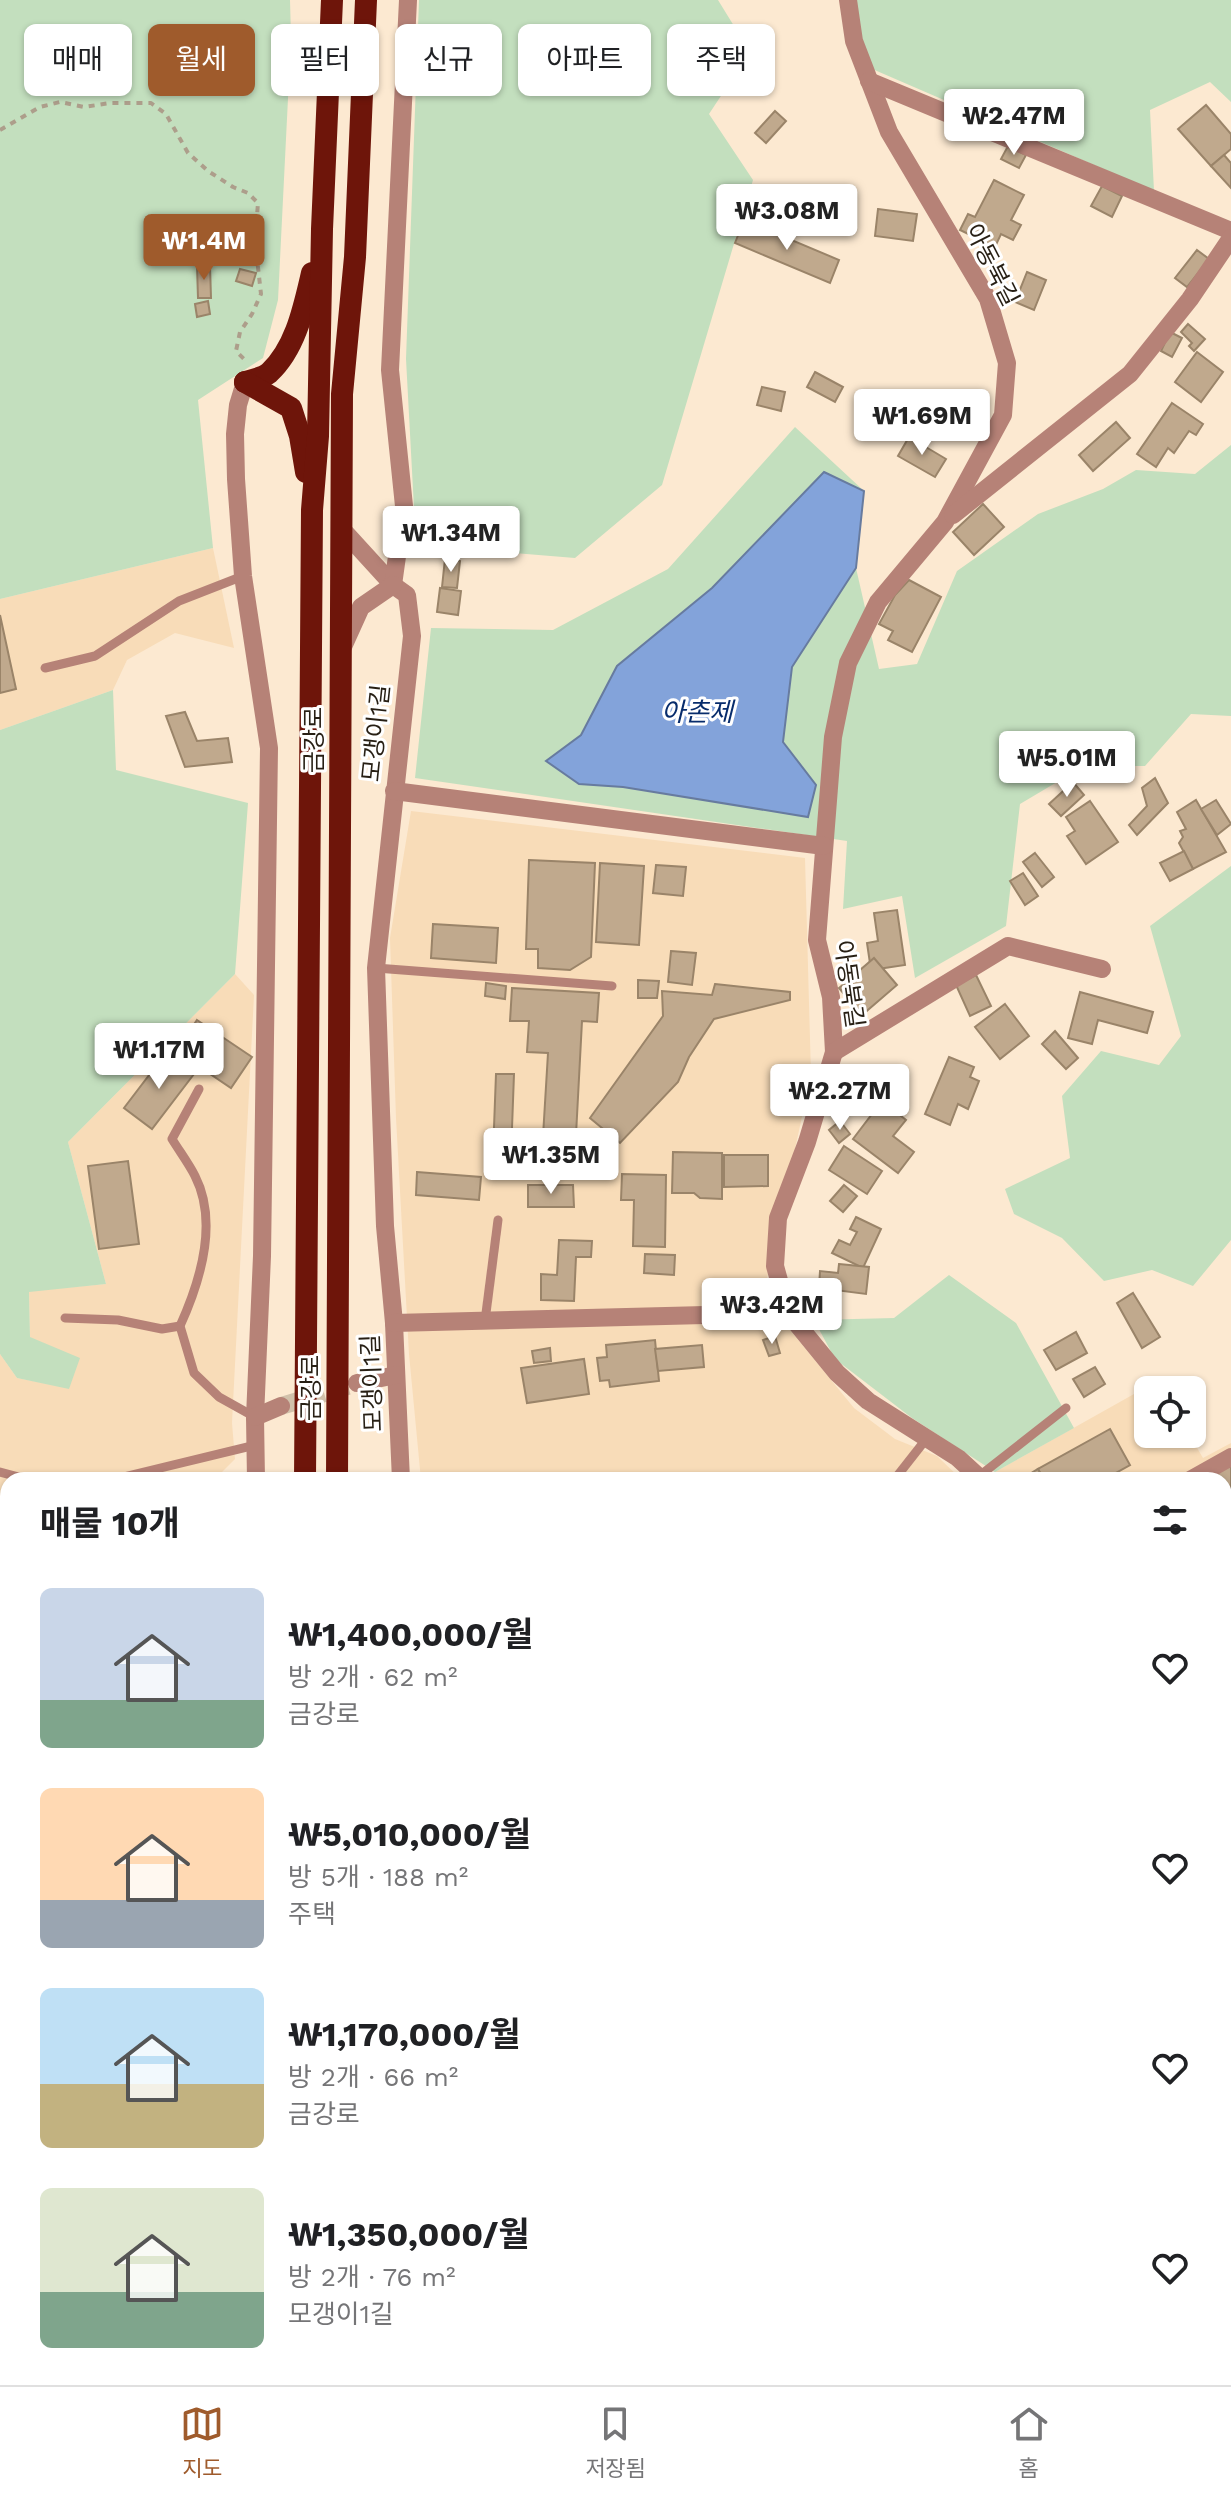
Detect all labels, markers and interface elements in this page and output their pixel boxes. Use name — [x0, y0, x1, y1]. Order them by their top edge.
chip: 매매 — [24, 24, 132, 96]
chip: 월세 — [148, 24, 255, 96]
chip: 필터 — [271, 24, 379, 96]
chip: 신규 — [395, 24, 502, 96]
chip: 아파트 — [518, 24, 651, 96]
chip: 주택 — [667, 24, 775, 96]
pin: ₩2.47M — [949, 89, 1079, 157]
text: ₩2.47M — [962, 100, 1066, 130]
pin: ₩3.08M — [722, 184, 852, 252]
text: ₩3.08M — [734, 195, 840, 225]
pin: ₩1.4M — [148, 214, 260, 282]
street label: 아동북길 — [959, 219, 1025, 311]
text: ₩1.4M — [161, 225, 247, 255]
pin: ₩1.69M — [857, 389, 987, 457]
text: ₩1.69M — [872, 400, 972, 430]
pin: ₩1.34M — [386, 506, 516, 574]
text: ₩1.34M — [401, 517, 501, 547]
street label: 모갱이1길 — [357, 683, 395, 783]
water label: 아촌제 — [661, 697, 736, 727]
street label: 금강로 — [300, 707, 328, 773]
pin: ₩5.01M — [1002, 731, 1132, 799]
text: ₩5.01M — [1017, 742, 1117, 772]
street label: 아동북길 — [829, 938, 869, 1030]
pin: ₩1.17M — [94, 1023, 224, 1091]
text: ₩1.17M — [113, 1034, 205, 1064]
pin: ₩2.27M — [775, 1064, 905, 1132]
text: ₩2.27M — [788, 1075, 892, 1105]
pin: ₩1.35M — [486, 1128, 616, 1196]
text: ₩1.35M — [502, 1139, 600, 1169]
pin: ₩3.42M — [707, 1278, 837, 1346]
text: ₩3.42M — [720, 1289, 824, 1319]
street label: 모갱이1길 — [356, 1334, 388, 1432]
street label: 금강로 — [297, 1355, 325, 1421]
map controls — [1134, 1376, 1206, 1448]
button: locate — [1134, 1376, 1206, 1448]
icon: filters — [1148, 1498, 1192, 1542]
text: 매물 10개 — [40, 1503, 180, 1543]
text: ₩1,400,000/월 — [288, 1614, 533, 1654]
icon: home — [104, 1620, 200, 1716]
icon: heart — [1148, 1646, 1192, 1690]
text: 방 2개 · 62 m² — [288, 1662, 458, 1692]
text: 금강로 — [288, 1699, 360, 1729]
text: ₩5,010,000/월 — [288, 1814, 531, 1854]
icon: home — [104, 1820, 200, 1916]
icon: heart — [1148, 1846, 1192, 1890]
text: 방 5개 · 188 m² — [288, 1862, 468, 1892]
text: 주택 — [288, 1899, 336, 1929]
text: ₩1,170,000/월 — [288, 2014, 521, 2054]
icon: home — [104, 2020, 200, 2116]
icon: heart — [1148, 2046, 1192, 2090]
text: 방 2개 · 66 m² — [288, 2062, 458, 2092]
text: 금강로 — [288, 2099, 360, 2129]
text: ₩1,350,000/월 — [288, 2214, 530, 2254]
icon: home — [104, 2220, 200, 2316]
icon: heart — [1148, 2246, 1192, 2290]
text: 방 2개 · 76 m² — [288, 2262, 455, 2292]
text: 모갱이1길 — [288, 2299, 394, 2329]
tab: 지도 — [180, 2402, 224, 2482]
tab: 저장됨 — [585, 2402, 646, 2482]
tab: 홈 — [1007, 2402, 1051, 2482]

